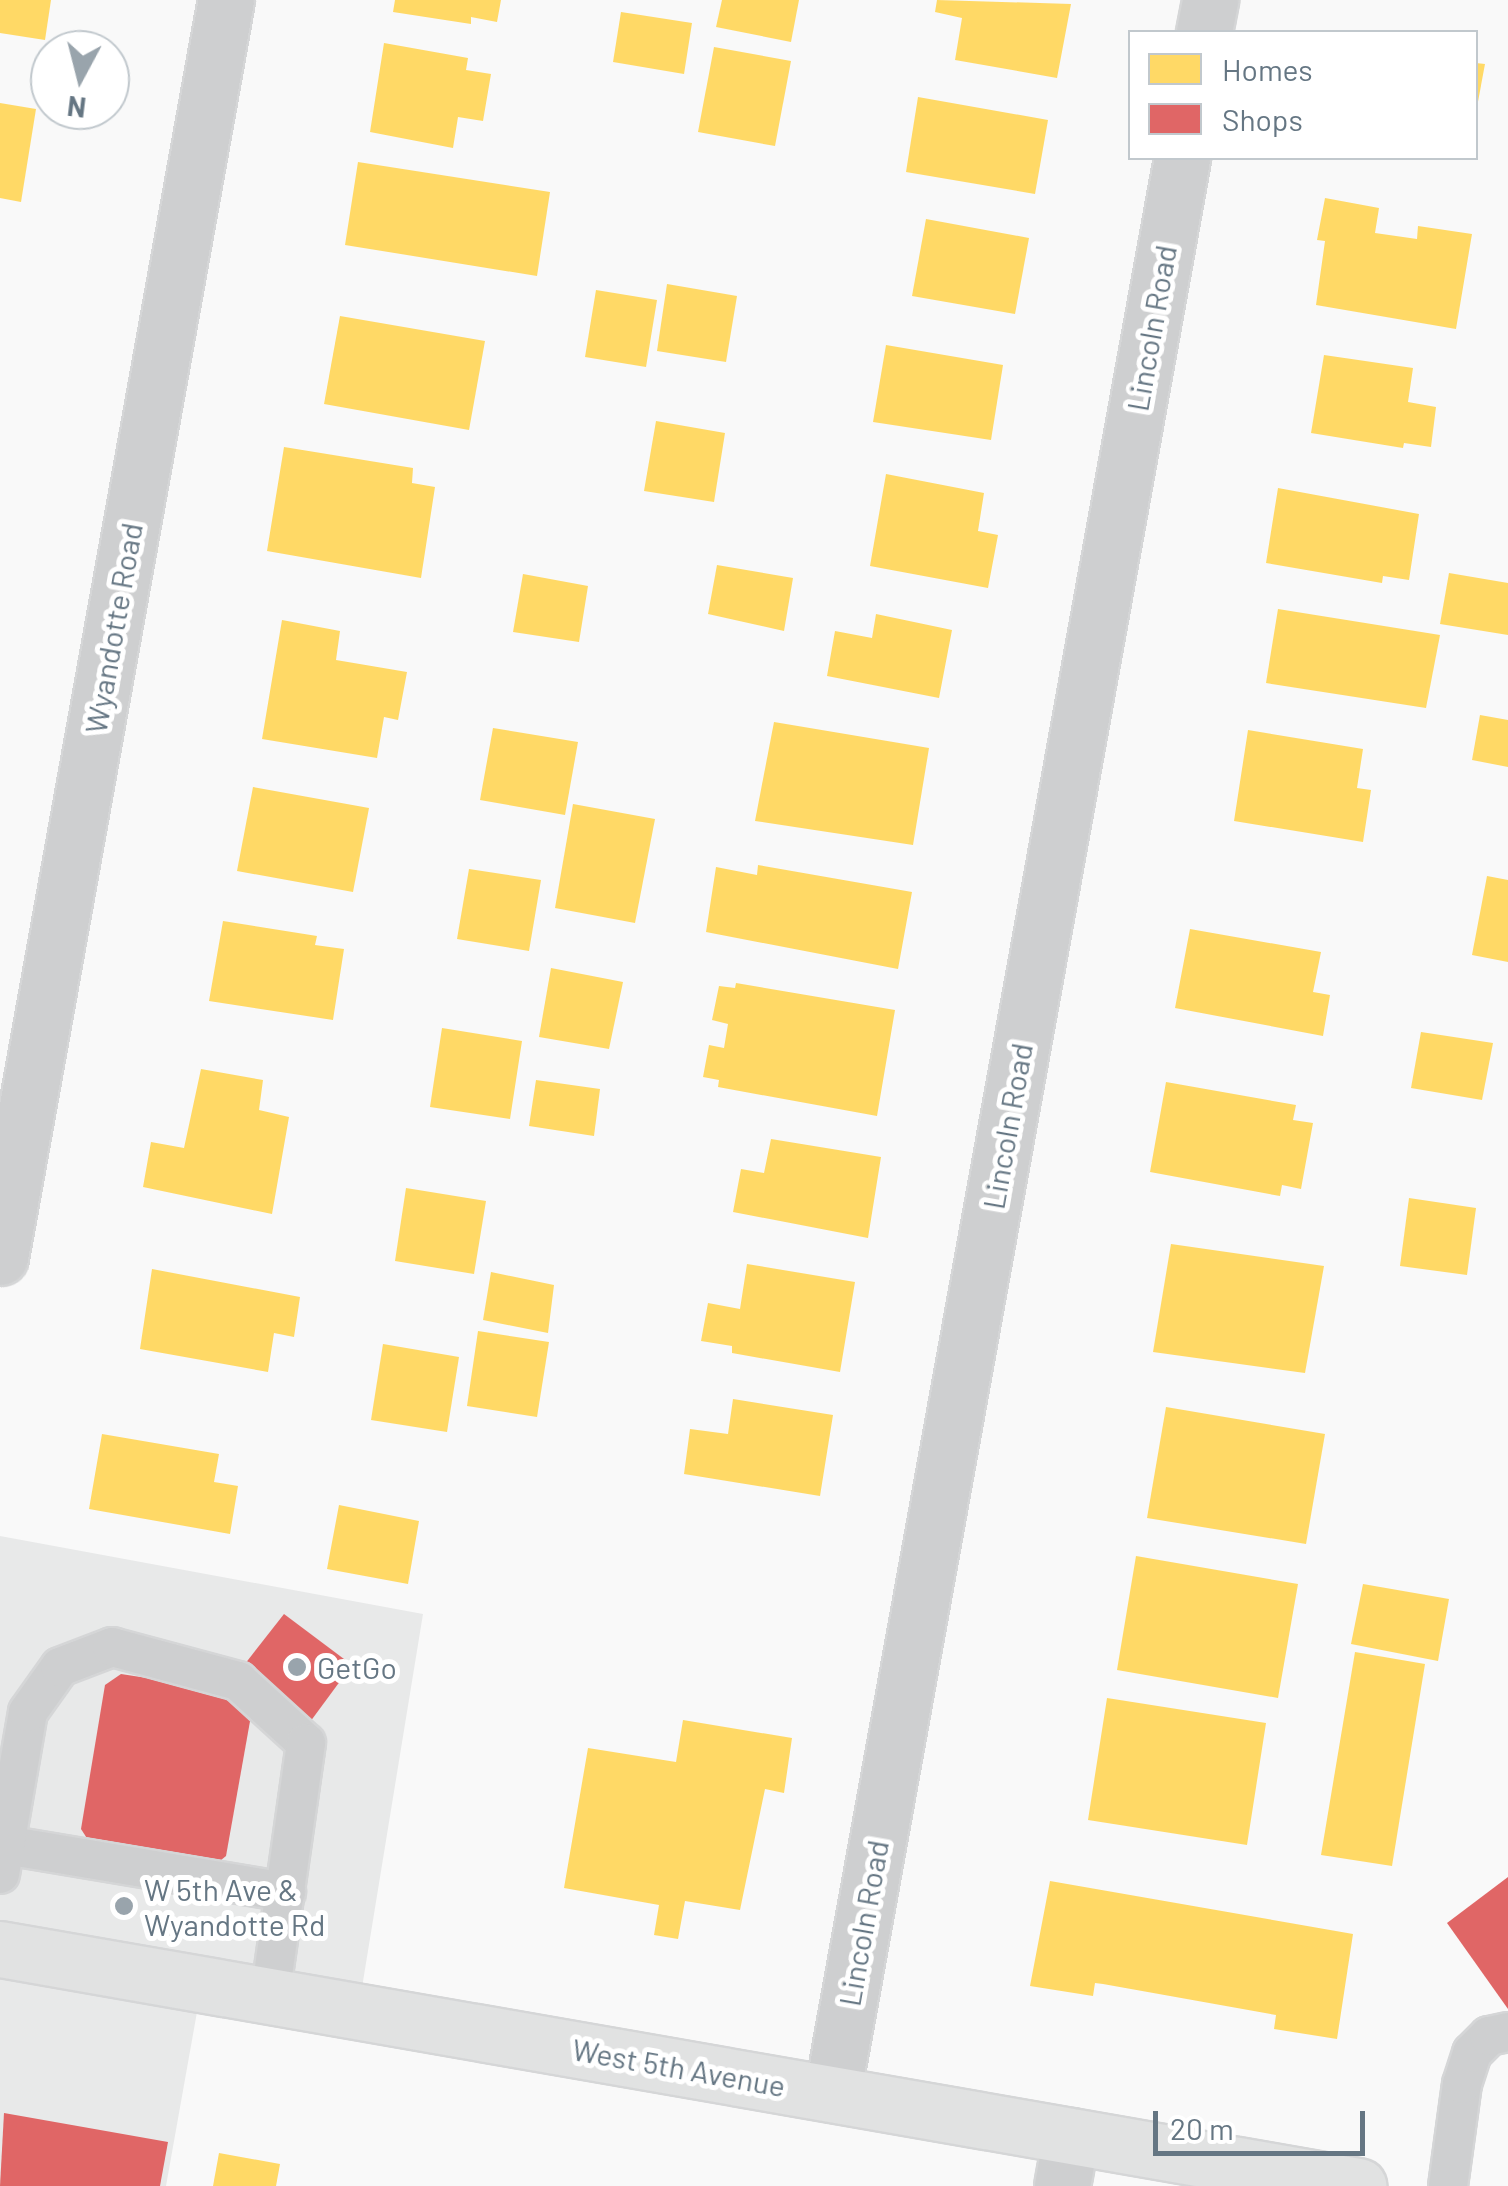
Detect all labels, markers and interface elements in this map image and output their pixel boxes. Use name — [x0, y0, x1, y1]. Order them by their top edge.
north arrow — [30, 30, 130, 130]
legend — [1128, 30, 1478, 160]
text: Homes — [1222, 51, 1313, 87]
text: N — [65, 90, 88, 126]
text: Shops — [1222, 101, 1303, 137]
street label: Lincoln Road — [1119, 242, 1183, 414]
street label: Wyandotte Road — [77, 520, 149, 736]
street label: Lincoln Road — [975, 1040, 1039, 1212]
place label: GetGo — [317, 1649, 397, 1685]
marker: GetGo — [286, 1656, 308, 1678]
street label: Lincoln Road — [831, 1837, 895, 2009]
place label: W 5th Ave & Wyandotte Rd — [144, 1871, 325, 1942]
marker: W 5th Ave & Wyandotte Rd — [113, 1895, 135, 1917]
street label: West 5th Avenue — [570, 2031, 788, 2103]
scale bar — [1158, 2091, 1370, 2153]
text: 20 m — [1170, 2110, 1234, 2146]

